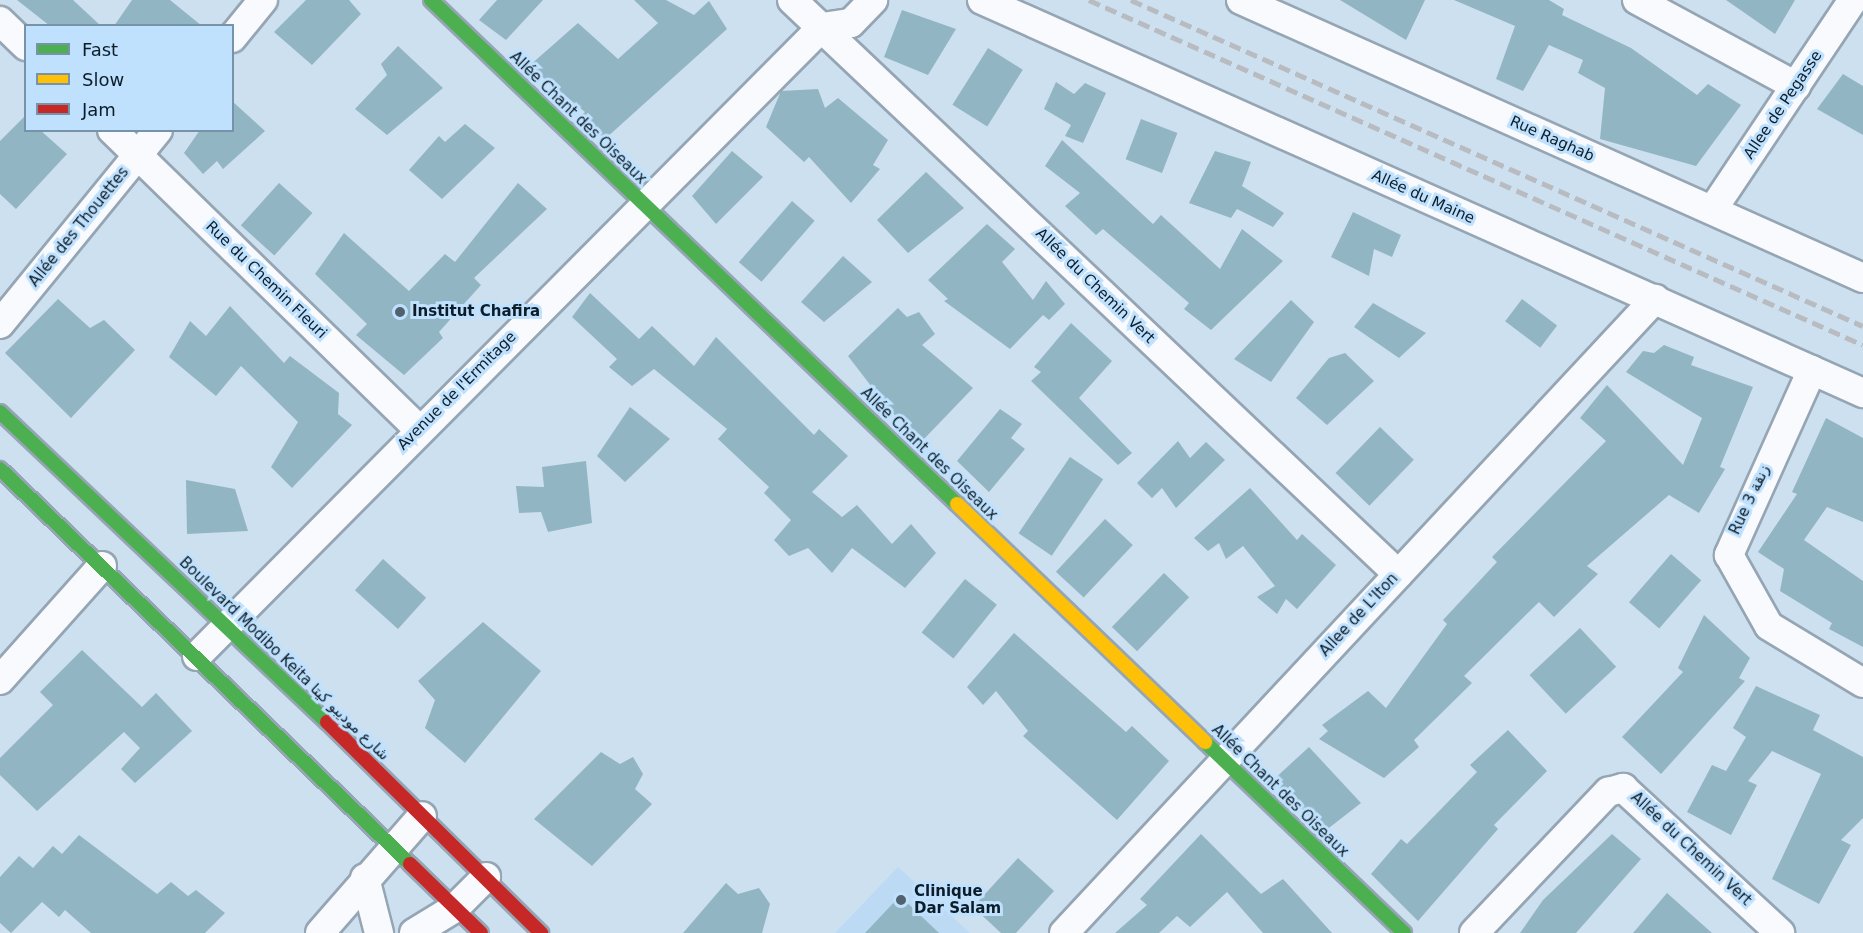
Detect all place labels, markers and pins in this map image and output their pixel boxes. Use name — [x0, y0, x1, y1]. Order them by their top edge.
place label: Institut Chafira — [412, 303, 540, 321]
marker: Institut Chafira — [393, 305, 407, 319]
place label: Clinique Dar Salam — [914, 882, 1001, 917]
marker: Clinique Dar Salam — [892, 891, 910, 909]

